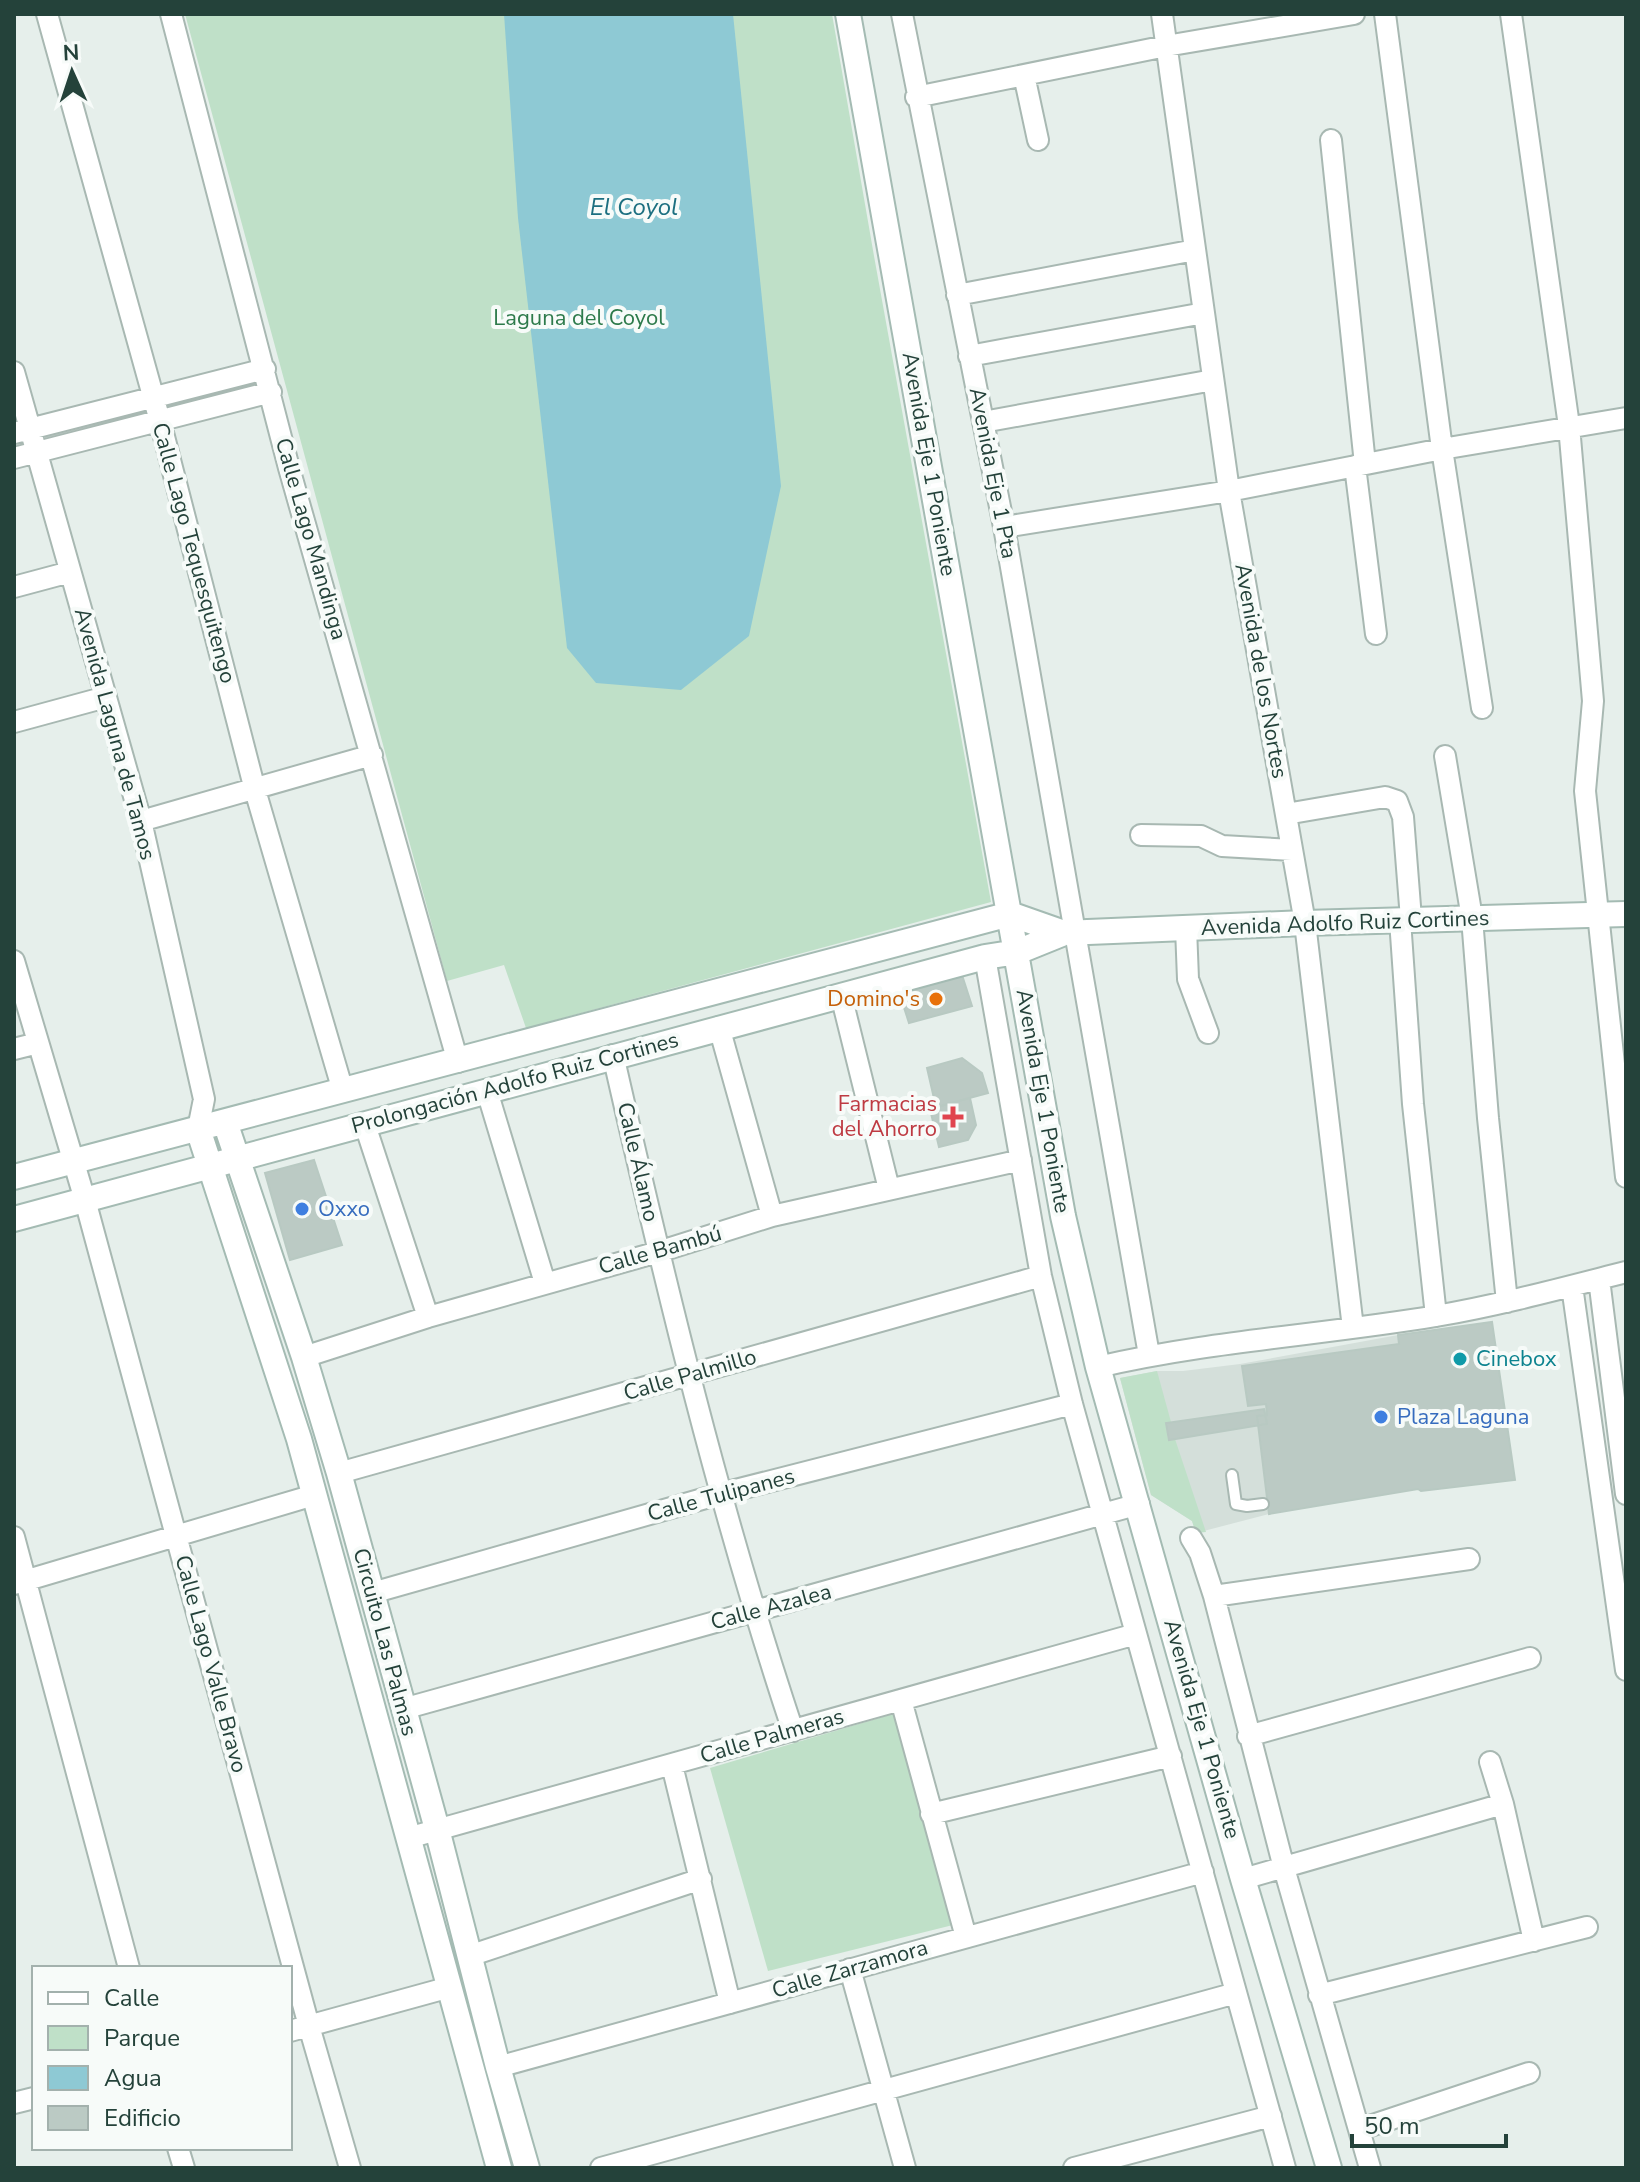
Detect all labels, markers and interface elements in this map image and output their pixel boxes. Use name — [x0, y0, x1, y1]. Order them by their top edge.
north arrow — [32, 32, 112, 112]
text: N — [62, 38, 80, 68]
water label: El Coyol — [590, 191, 678, 223]
park label: Laguna del Coyol — [493, 303, 665, 333]
street label: Avenida Eje 1 Poniente — [895, 350, 963, 578]
street label: Avenida Eje 1 Pta — [962, 385, 1024, 561]
street label: Calle Lago Tequesquitengo — [145, 419, 243, 687]
street label: Calle Lago Mandinga — [268, 435, 354, 643]
street label: Avenida de los Nortes — [1227, 561, 1295, 781]
street label: Avenida Laguna de Tamos — [67, 605, 163, 863]
street label: Avenida Adolfo Ruiz Cortines — [1200, 903, 1490, 943]
place label: Domino's — [827, 984, 920, 1014]
street label: Avenida Eje 1 Poniente — [1009, 987, 1077, 1215]
marker: Domino's — [927, 990, 945, 1008]
street label: Prolongación Adolfo Ruiz Cortines — [348, 1025, 682, 1141]
place label: Farmacias del Ahorro — [832, 1089, 937, 1144]
street label: Calle Álamo — [610, 1099, 666, 1225]
marker: Farmacias del Ahorro — [944, 1108, 962, 1126]
place label: Oxxo — [318, 1194, 370, 1224]
marker: Oxxo — [293, 1200, 311, 1218]
street label: Calle Bambú — [595, 1218, 725, 1282]
street label: Calle Palmillo — [620, 1342, 760, 1408]
place label: Cinebox — [1476, 1344, 1557, 1374]
marker: Cinebox — [1451, 1350, 1469, 1368]
place label: Plaza Laguna — [1397, 1402, 1530, 1432]
marker: Plaza Laguna — [1372, 1408, 1390, 1426]
street label: Calle Tulipanes — [644, 1461, 798, 1529]
street label: Circuito Las Palmas — [346, 1545, 424, 1739]
street label: Calle Lago Valle Bravo — [167, 1552, 255, 1776]
street label: Calle Azalea — [707, 1576, 835, 1638]
street label: Avenida Eje 1 Poniente — [1156, 1616, 1248, 1842]
street label: Calle Palmeras — [696, 1701, 848, 1771]
street label: Calle Zarzamora — [769, 1932, 931, 2006]
legend — [32, 1966, 292, 2150]
text: Calle — [104, 1982, 159, 2014]
text: Parque — [104, 2022, 180, 2054]
text: Agua — [104, 2062, 162, 2094]
scale bar — [1352, 2098, 1506, 2148]
text: Edificio — [104, 2102, 181, 2134]
text: 50 m — [1364, 2110, 1420, 2142]

